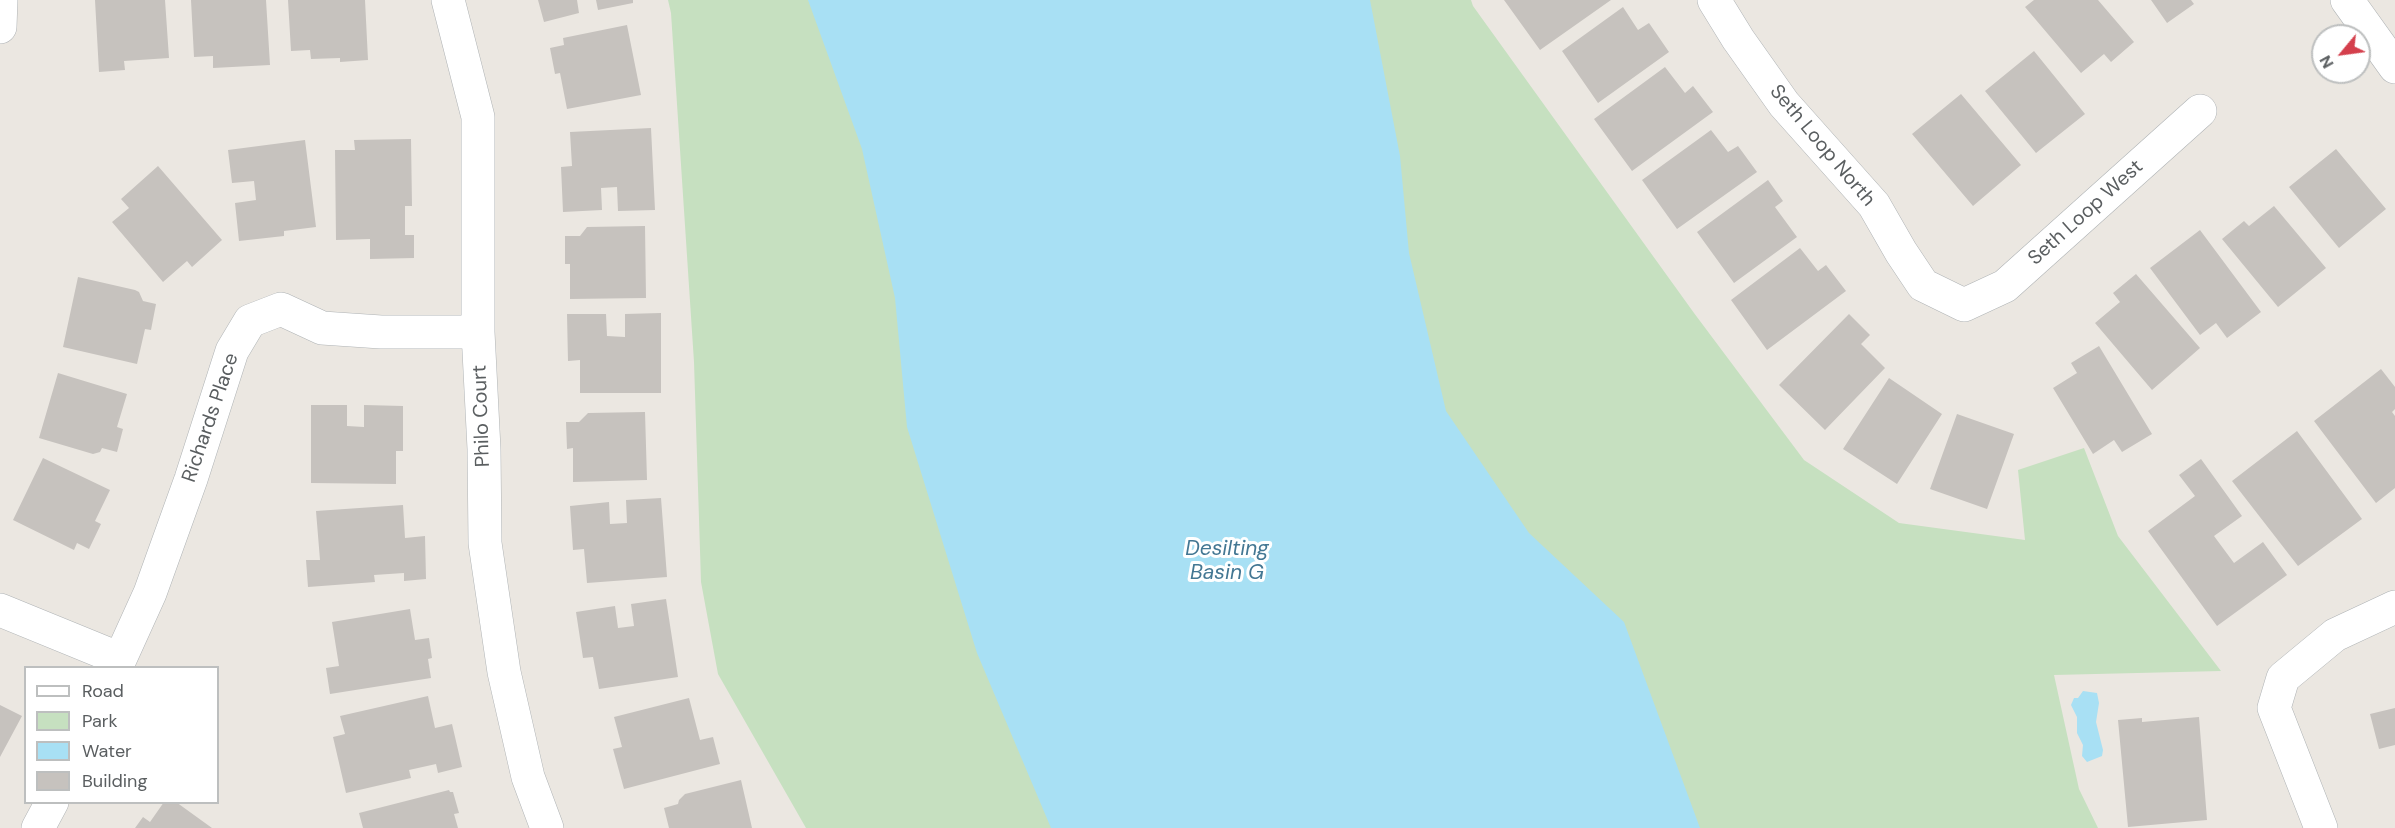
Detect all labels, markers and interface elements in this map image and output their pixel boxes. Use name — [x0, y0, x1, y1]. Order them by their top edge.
north arrow — [2311, 24, 2371, 84]
text: N — [2315, 52, 2339, 72]
street label: Seth Loop North — [1764, 80, 1880, 212]
street label: Seth Loop West — [2024, 155, 2148, 271]
street label: Richards Place — [178, 350, 244, 486]
street label: Philo Court — [468, 364, 496, 468]
water label: Desilting Basin G — [1185, 536, 1269, 586]
legend — [24, 666, 219, 804]
text: Road — [82, 679, 124, 703]
text: Park — [82, 709, 118, 733]
text: Water — [82, 739, 132, 763]
text: Building — [82, 769, 147, 793]

